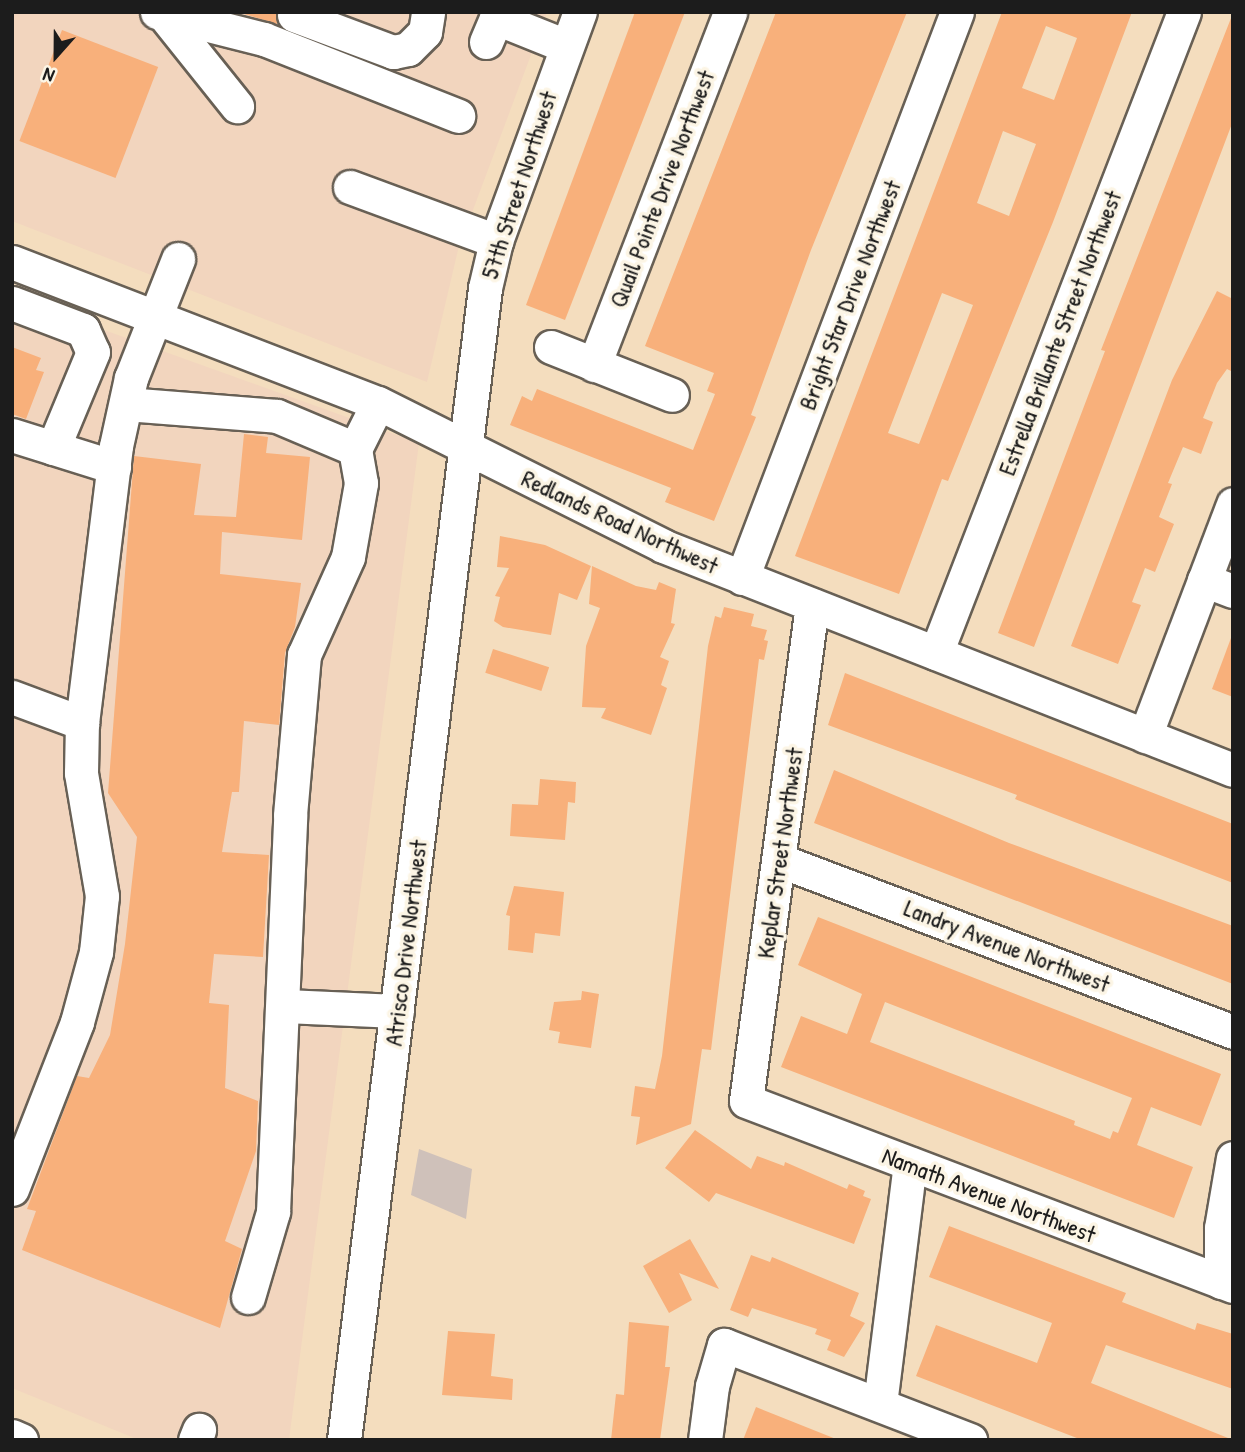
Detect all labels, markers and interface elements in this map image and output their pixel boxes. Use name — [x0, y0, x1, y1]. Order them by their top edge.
north arrow — [21, 21, 91, 91]
text: N — [39, 62, 58, 90]
street label: Quail Pointe Drive Northwest — [603, 66, 721, 312]
street label: 57th Street Northwest — [475, 88, 563, 282]
street label: Bright Star Drive Northwest — [793, 176, 907, 414]
street label: Estrella Brillante Street Northwest — [992, 187, 1128, 479]
street label: Redlands Road Northwest — [517, 464, 723, 580]
street label: Keplar Street Northwest — [751, 746, 809, 960]
street label: Atrisco Drive Northwest — [379, 838, 433, 1048]
street label: Landry Avenue Northwest — [900, 893, 1114, 999]
street label: Namath Avenue Northwest — [878, 1141, 1100, 1249]

